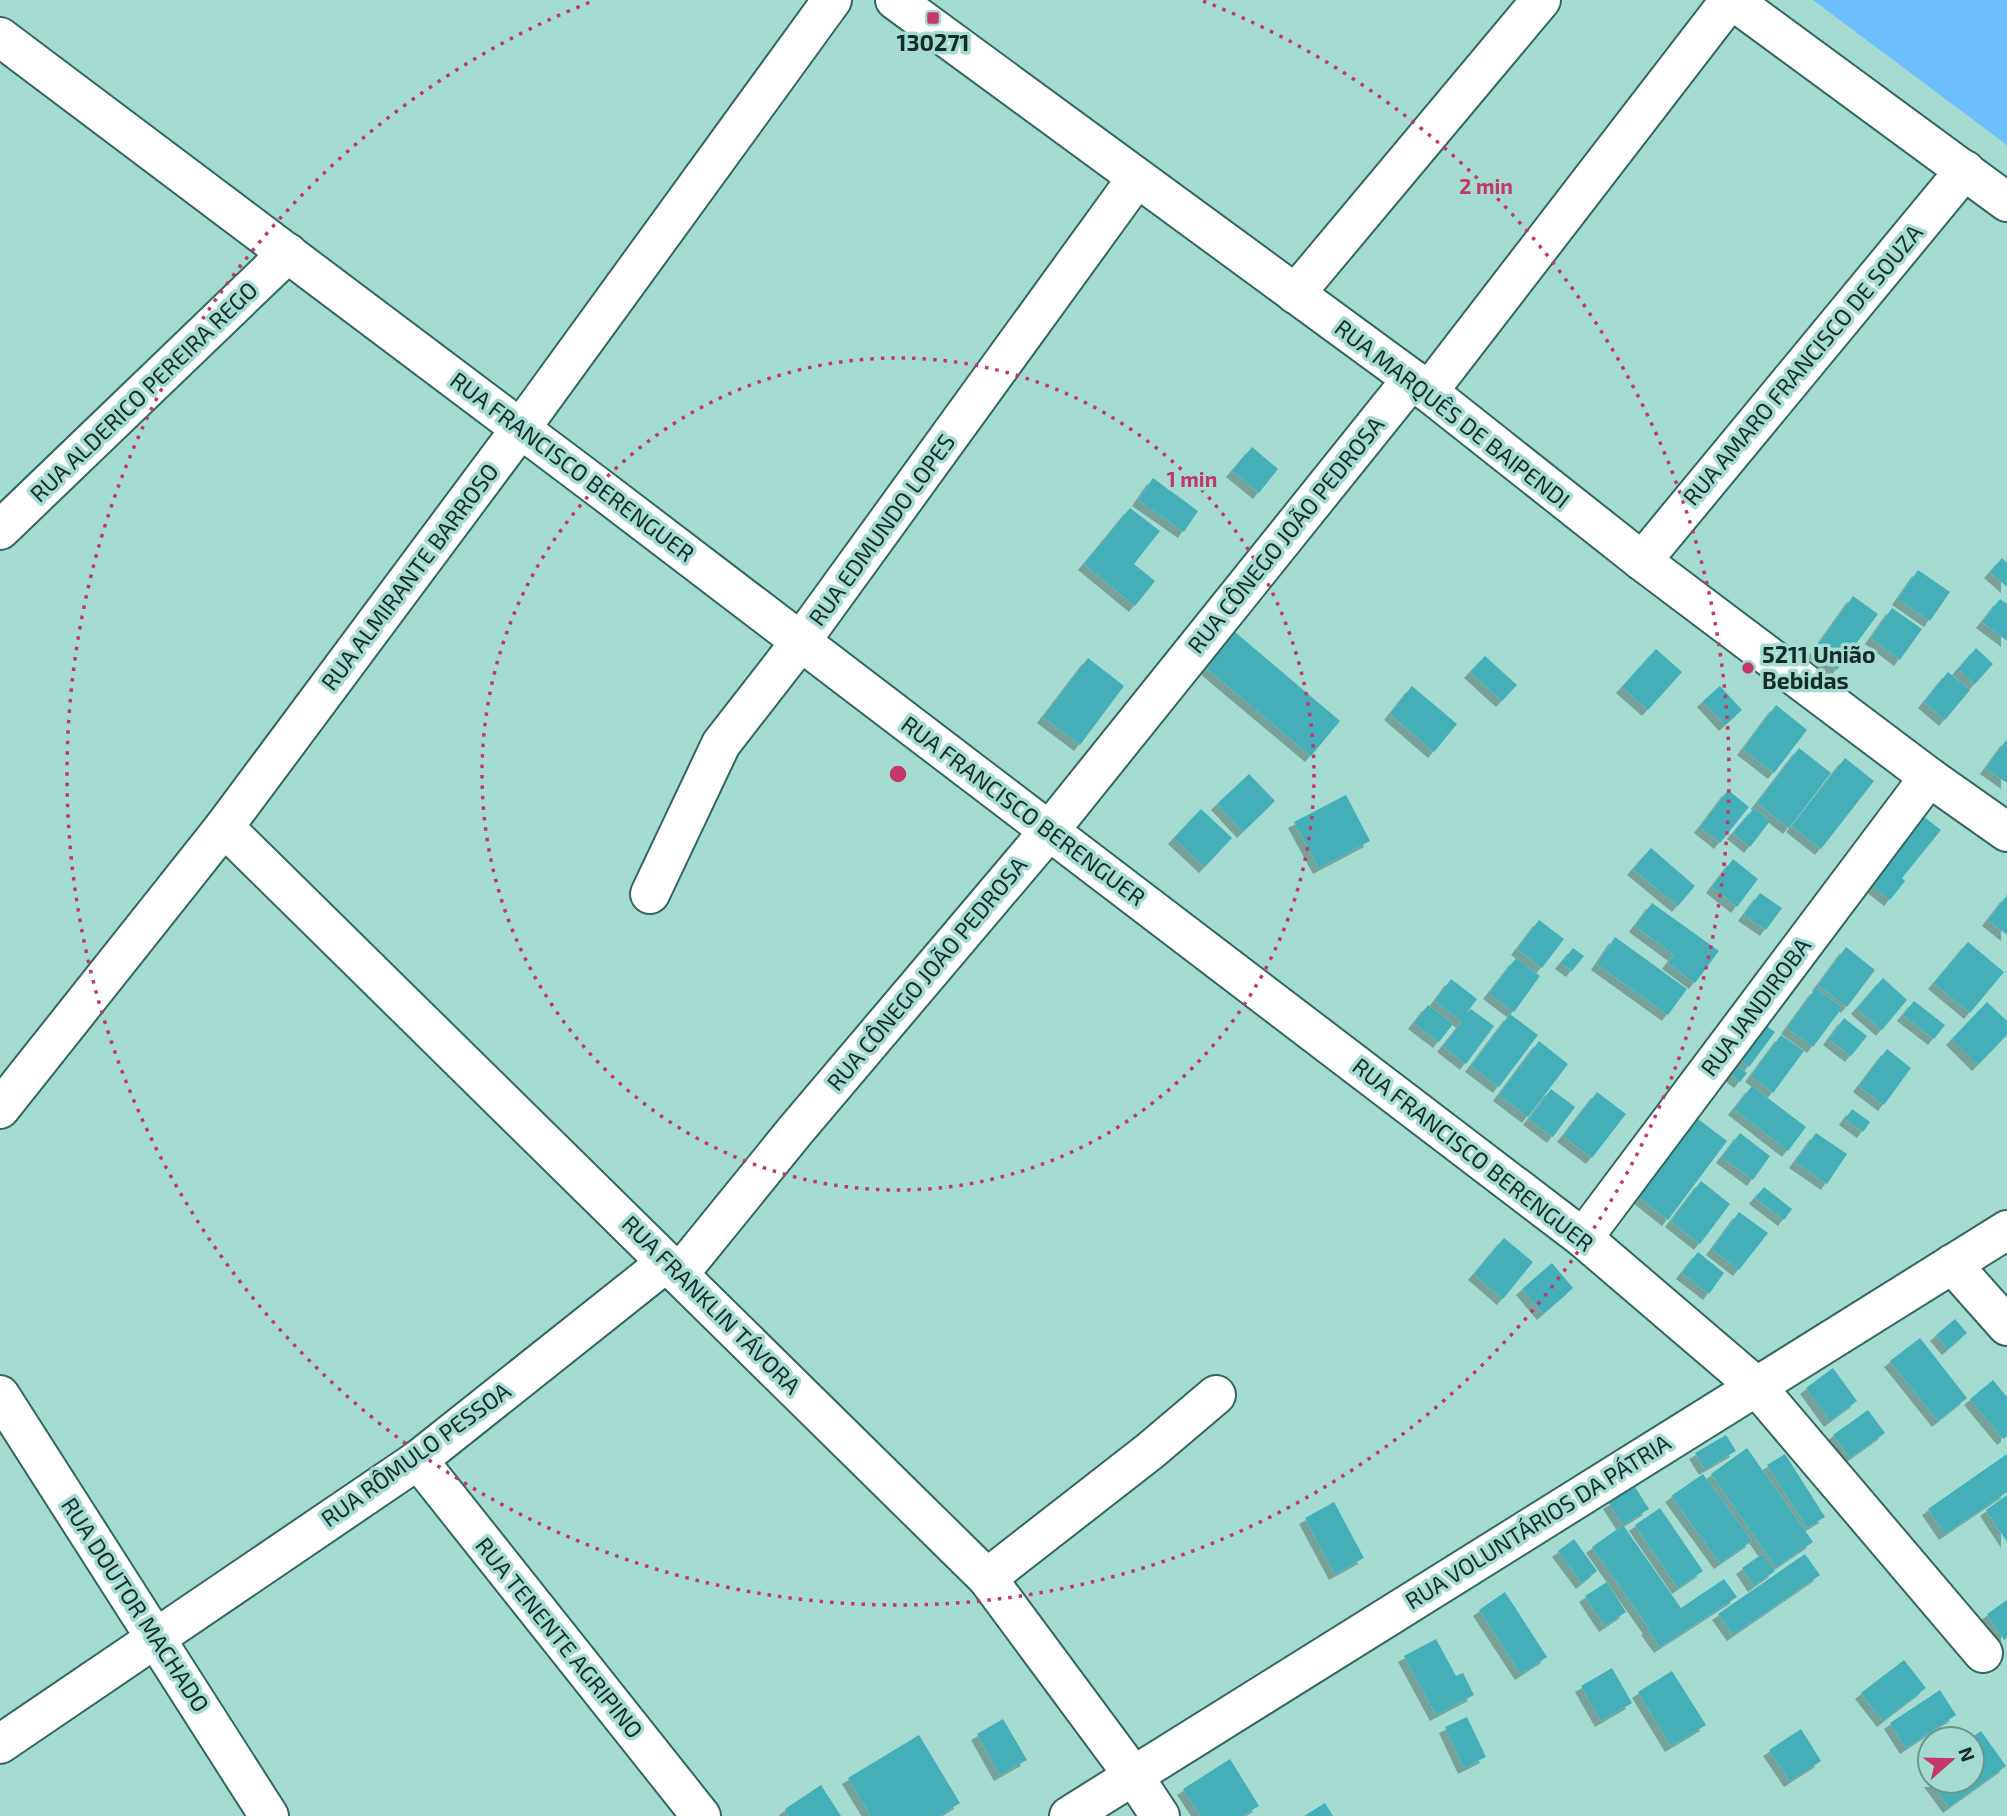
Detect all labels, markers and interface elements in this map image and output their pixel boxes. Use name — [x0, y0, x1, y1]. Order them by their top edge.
marker: 130271 — [925, 10, 941, 26]
place label: 130271 — [897, 28, 969, 56]
text: 2 min — [1459, 173, 1513, 198]
street label: RUA AMARO FRANCISCO DE SOUZA — [1676, 218, 1928, 510]
street label: RUA ALDERICO PEREIRA REGO — [24, 275, 263, 507]
street label: RUA MARQUÊS DE BAIPENDI — [1330, 313, 1576, 514]
street label: RUA FRANCISCO BERENGUER — [445, 365, 700, 567]
street label: RUA CÔNEGO JOÃO PEDROSA — [1181, 410, 1390, 658]
street label: RUA EDMUNDO LOPES — [802, 428, 960, 631]
street label: RUA ALMIRANTE BARROSO — [315, 457, 504, 695]
text: 1 min — [1167, 466, 1217, 491]
place label: 5211 União Bebidas — [1762, 640, 1876, 694]
marker: 5211 União Bebidas — [1740, 660, 1756, 676]
street label: RUA FRANCISCO BERENGUER — [896, 709, 1151, 911]
centre of rings — [886, 762, 910, 786]
street label: RUA CÔNEGO JOÃO PEDROSA — [820, 850, 1033, 1096]
street label: RUA JANDIROBA — [1694, 931, 1817, 1081]
street label: RUA FRANCISCO BERENGUER — [1348, 1051, 1600, 1257]
street label: RUA FRANKLIN TÁVORA — [617, 1209, 807, 1400]
street label: RUA RÔMULO PESSOA — [315, 1376, 516, 1532]
street label: RUA VOLUNTÁRIOS DA PÁTRIA — [1400, 1427, 1676, 1615]
street label: RUA DOUTOR MACHADO — [56, 1492, 216, 1717]
street label: RUA TENENTE AGRIPINO — [470, 1531, 649, 1743]
north arrow — [1916, 1725, 1986, 1795]
text: N — [1954, 1744, 1981, 1764]

